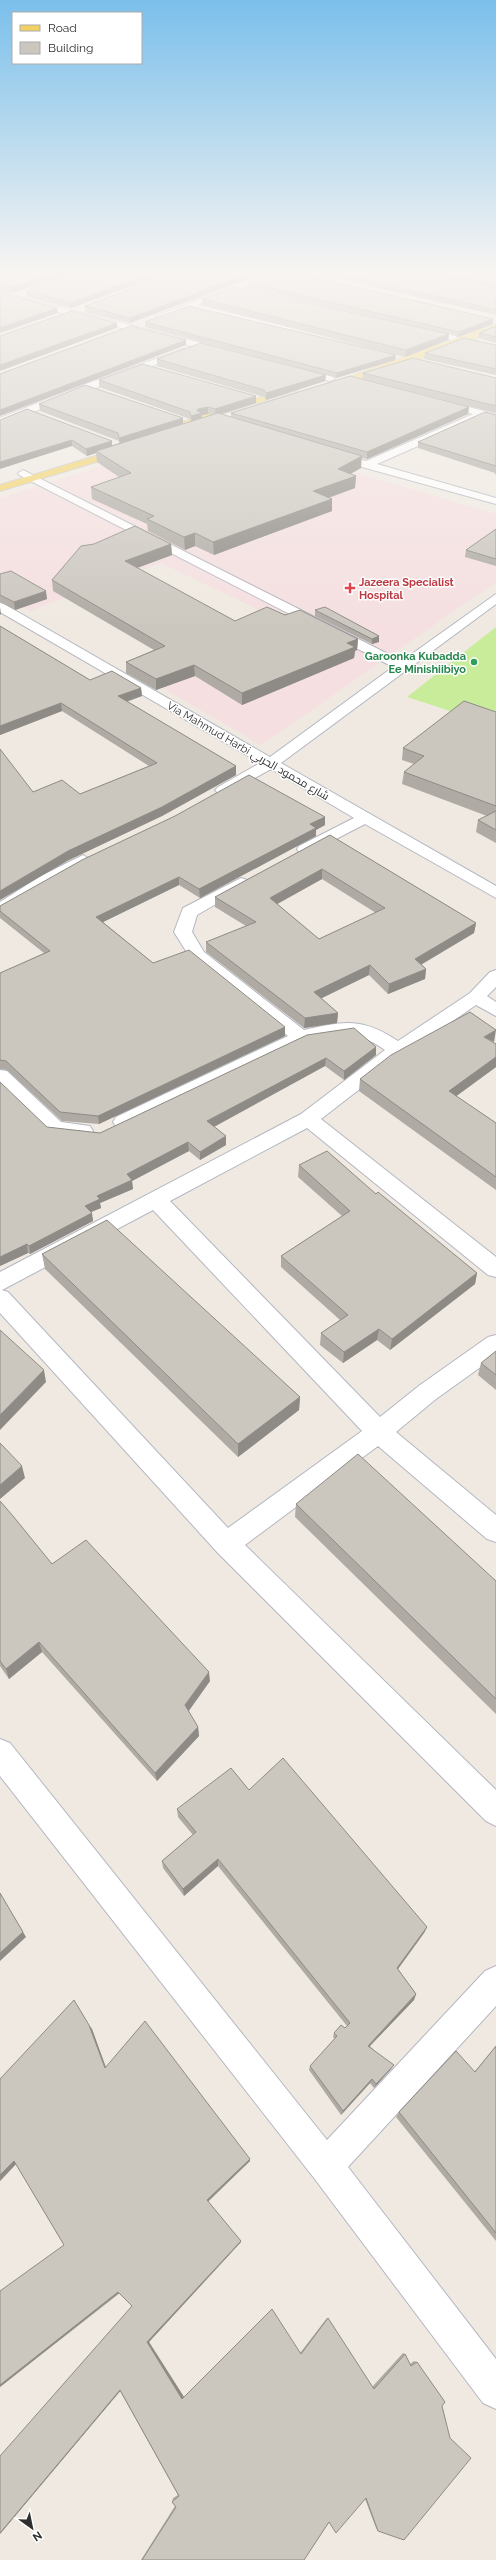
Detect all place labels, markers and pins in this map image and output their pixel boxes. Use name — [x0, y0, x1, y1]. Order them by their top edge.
place label: Jazeera Specialist Hospital — [359, 576, 455, 602]
marker: Jazeera Specialist Hospital — [344, 582, 356, 594]
place label: Garoonka Kubadda Ee Minishiibiyo — [365, 650, 466, 676]
marker: Garoonka Kubadda Ee Minishiibiyo — [469, 657, 479, 667]

